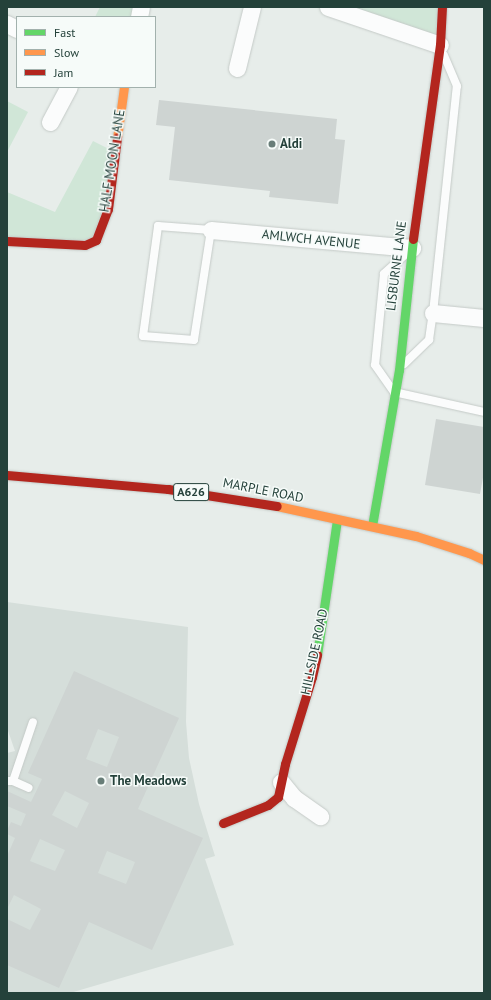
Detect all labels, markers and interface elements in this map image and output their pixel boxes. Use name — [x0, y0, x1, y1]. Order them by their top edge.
legend — [16, 16, 156, 88]
text: Fast — [54, 25, 75, 40]
text: Slow — [54, 45, 79, 60]
text: Jam — [54, 65, 73, 80]
street label: HALF MOON LANE — [97, 109, 129, 213]
place label: Aldi — [280, 136, 302, 152]
marker: Aldi — [267, 139, 277, 149]
street label: LISBURNE LANE — [384, 220, 410, 312]
street label: AMLWCH AVENUE — [261, 227, 361, 253]
street label: MARPLE ROAD — [221, 476, 305, 506]
road number: A626 — [173, 482, 209, 502]
street label: HILLSIDE ROAD — [298, 608, 332, 696]
place label: The Meadows — [110, 773, 187, 789]
marker: The Meadows — [95, 775, 107, 787]

